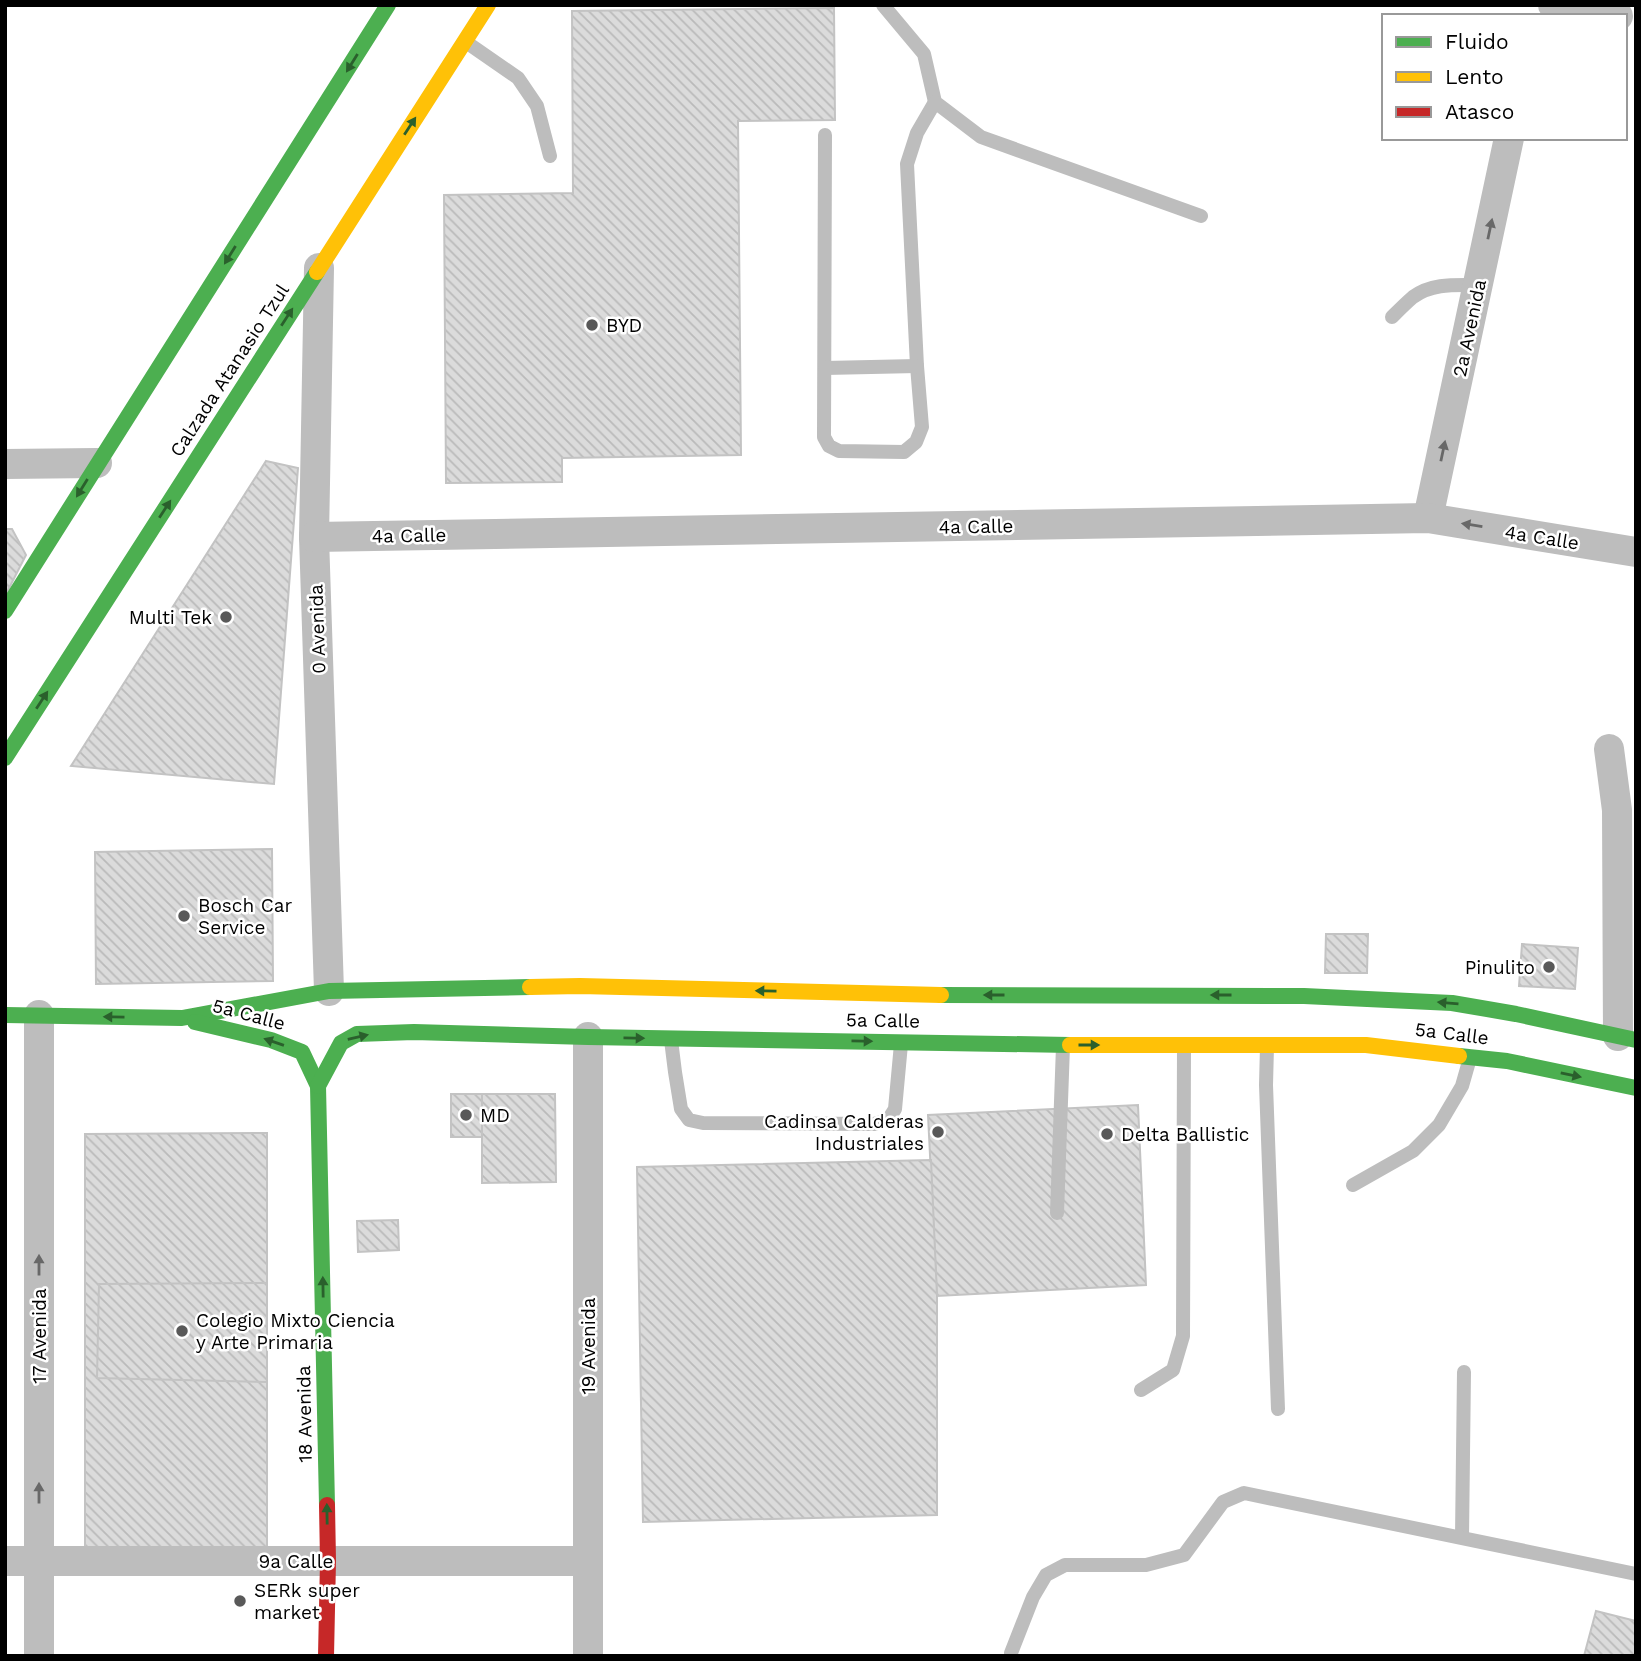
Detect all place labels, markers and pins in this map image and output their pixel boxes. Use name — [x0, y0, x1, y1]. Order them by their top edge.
place label: BYD — [606, 314, 642, 337]
marker: BYD — [584, 317, 600, 333]
place label: Multi Tek — [129, 606, 212, 629]
marker: Multi Tek — [218, 609, 234, 625]
place label: Bosch Car Service — [198, 894, 292, 939]
marker: Bosch Car Service — [176, 908, 192, 924]
place label: Pinulito — [1465, 956, 1535, 979]
marker: Pinulito — [1541, 959, 1557, 975]
place label: MD — [480, 1104, 510, 1127]
marker: MD — [458, 1107, 474, 1123]
place label: Cadinsa Calderas Industriales — [764, 1110, 924, 1155]
place label: Delta Ballistic — [1121, 1123, 1249, 1146]
marker: Cadinsa Calderas Industriales — [930, 1124, 946, 1140]
marker: Delta Ballistic — [1099, 1126, 1115, 1142]
place label: Colegio Mixto Ciencia y Arte Primaria — [196, 1309, 395, 1354]
marker: Colegio Mixto Ciencia y Arte Primaria — [174, 1323, 190, 1339]
place label: SERk super market — [254, 1579, 360, 1624]
marker: SERk super market — [232, 1593, 248, 1609]

